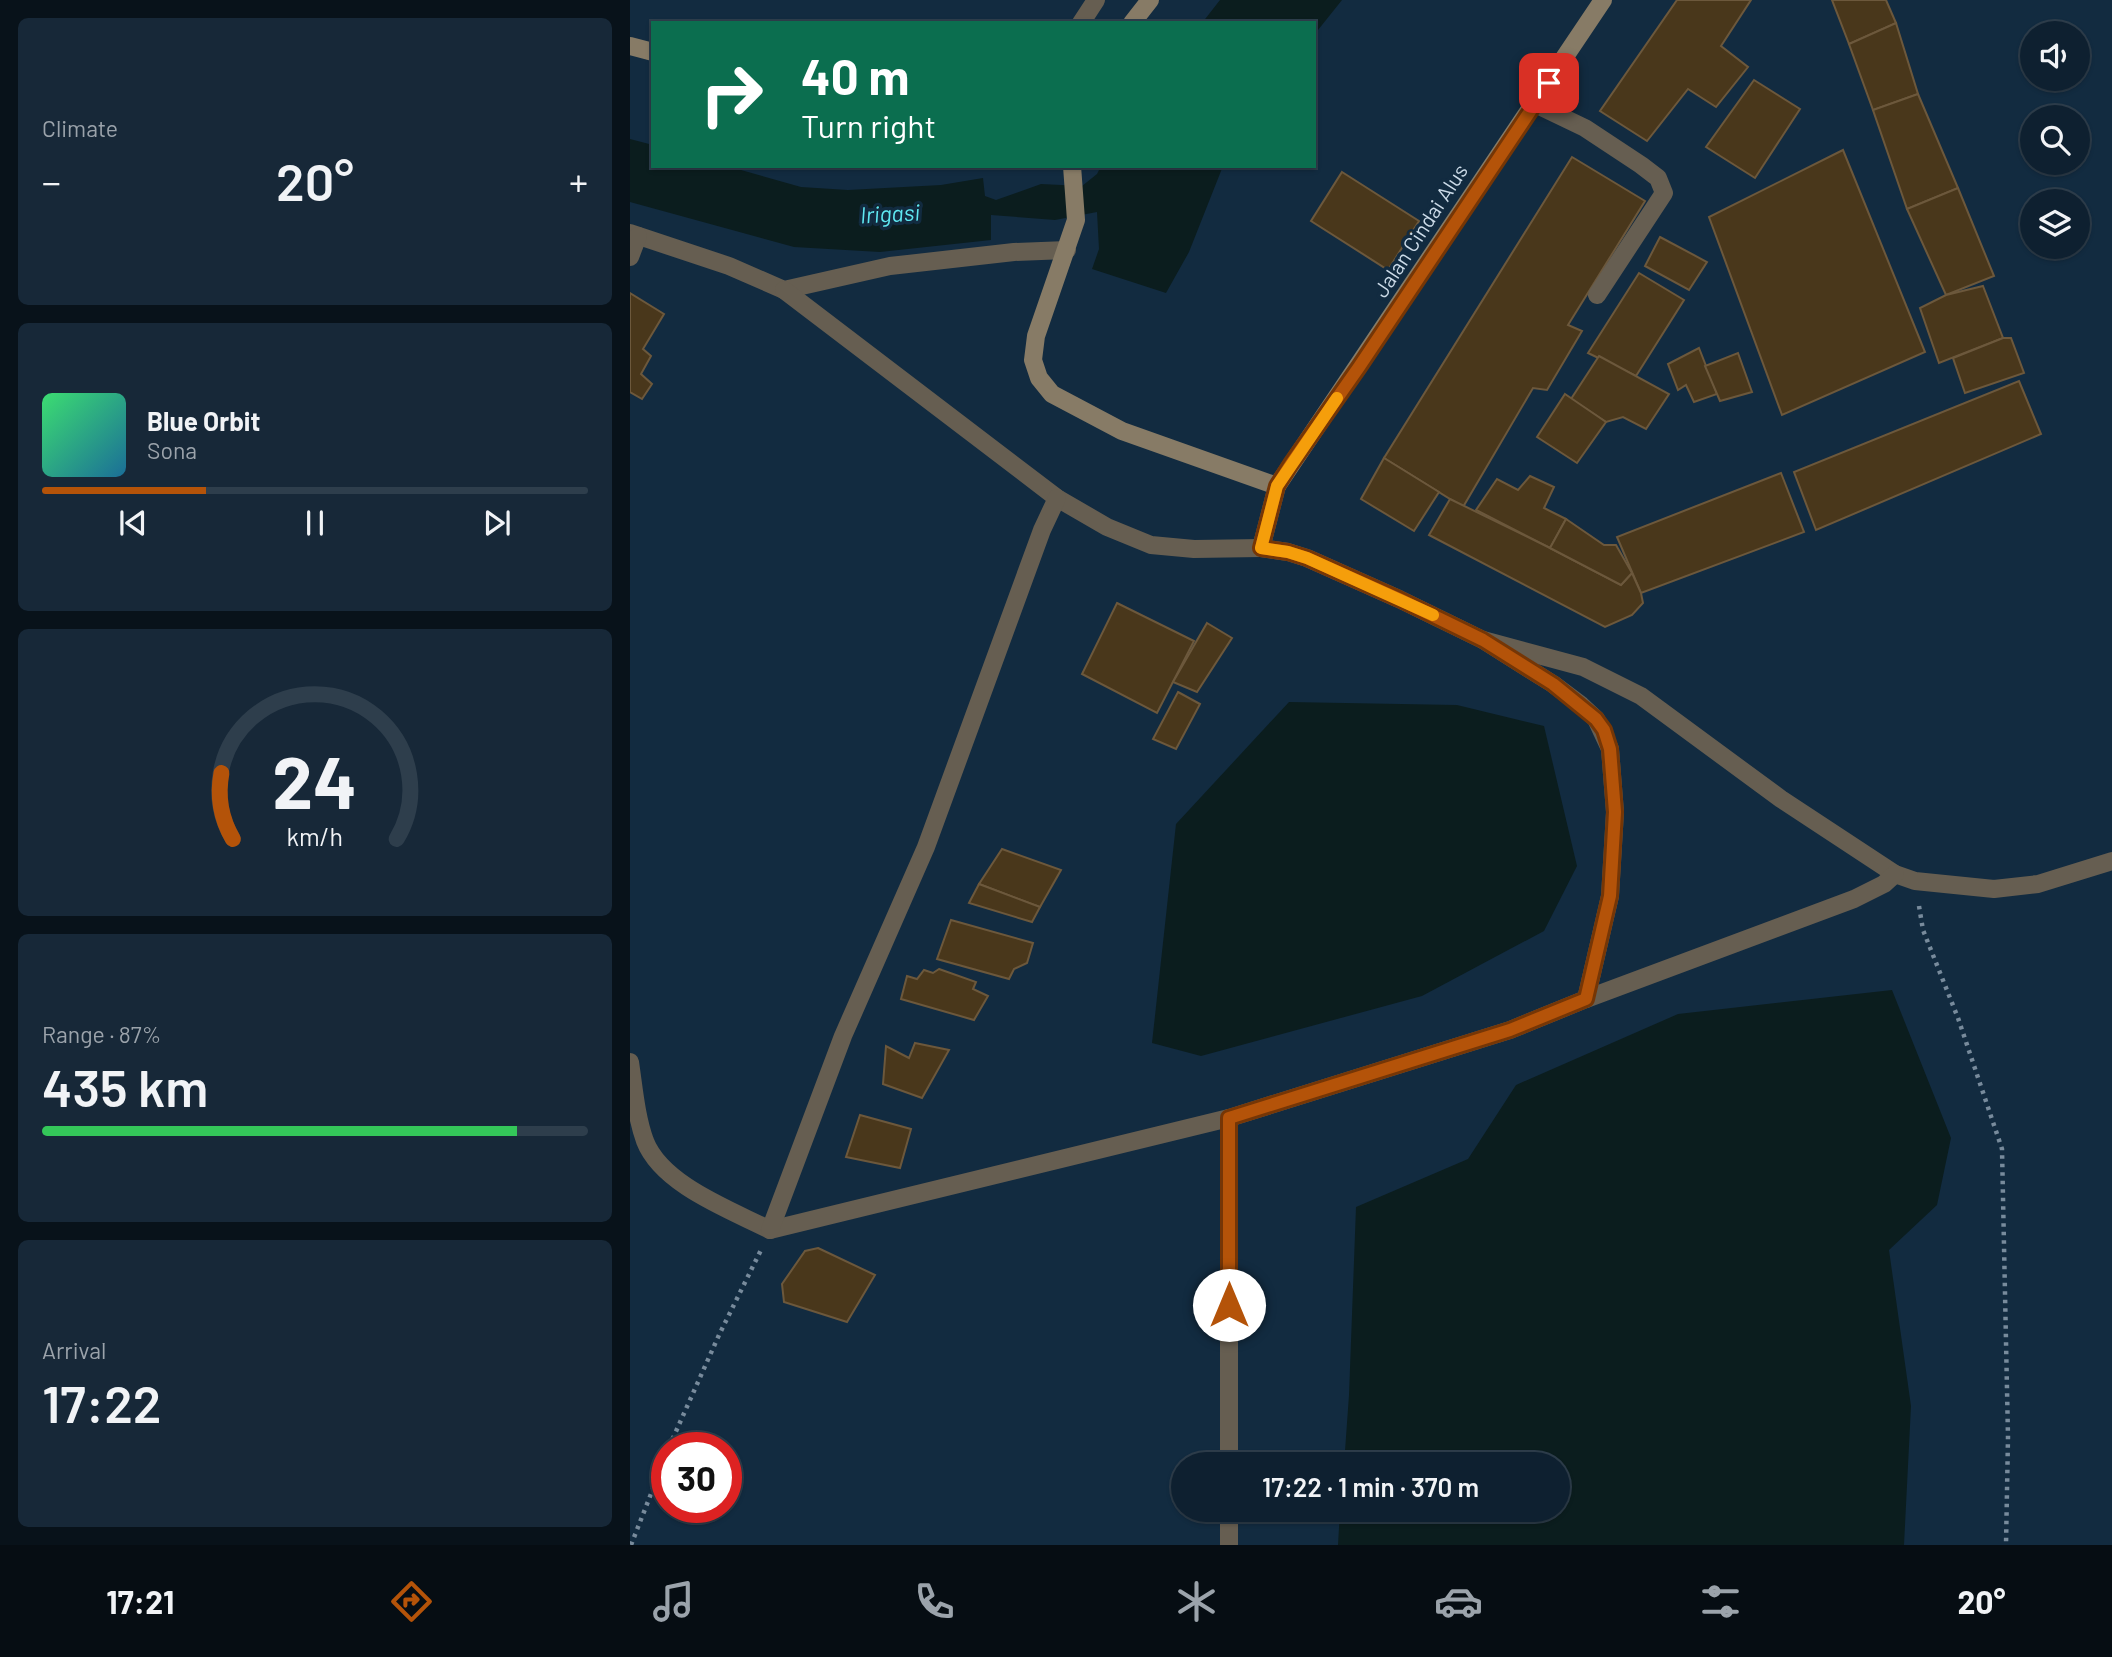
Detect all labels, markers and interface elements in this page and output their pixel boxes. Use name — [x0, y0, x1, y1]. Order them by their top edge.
map controls — [2020, 21, 2090, 259]
button: sound — [2020, 21, 2090, 91]
text: 40 m — [801, 46, 909, 105]
icon: right — [686, 49, 777, 140]
pin — [1519, 53, 1579, 113]
icon: arrive — [1530, 64, 1568, 102]
button: search — [2020, 105, 2090, 175]
text: Turn right — [801, 106, 936, 144]
text: Climate — [42, 114, 118, 142]
text: 20° — [276, 149, 354, 211]
text: − — [42, 158, 61, 204]
text: + — [569, 158, 588, 204]
street label: Jalan Cindai Alus — [1367, 159, 1472, 302]
button: layers — [2020, 189, 2090, 259]
water label: Irigasi — [859, 197, 921, 229]
text: Blue Orbit — [147, 405, 260, 436]
text: Sona — [147, 436, 197, 464]
icon: previous — [114, 504, 152, 542]
icon: pause — [296, 504, 334, 542]
icon: next — [478, 504, 516, 542]
text: 24 — [273, 736, 357, 824]
text: km/h — [287, 820, 343, 850]
text: Range · 87% — [42, 1020, 161, 1048]
text: 435 km — [42, 1055, 208, 1117]
position arrow — [1192, 1268, 1266, 1342]
text: Arrival — [42, 1336, 106, 1364]
text: 17:22 — [42, 1371, 162, 1433]
speed limit sign: 30 — [651, 1432, 742, 1523]
text: 17:22 · 1 min · 370 m — [1262, 1471, 1479, 1502]
icon: directions — [387, 1577, 436, 1626]
icon: music — [649, 1577, 698, 1626]
icon: phone — [910, 1577, 959, 1626]
icon: climate — [1172, 1577, 1221, 1626]
icon: car — [1434, 1577, 1483, 1626]
icon: filters — [1696, 1577, 1745, 1626]
text: 17:21 — [106, 1582, 174, 1620]
text: 20° — [1957, 1582, 2006, 1620]

